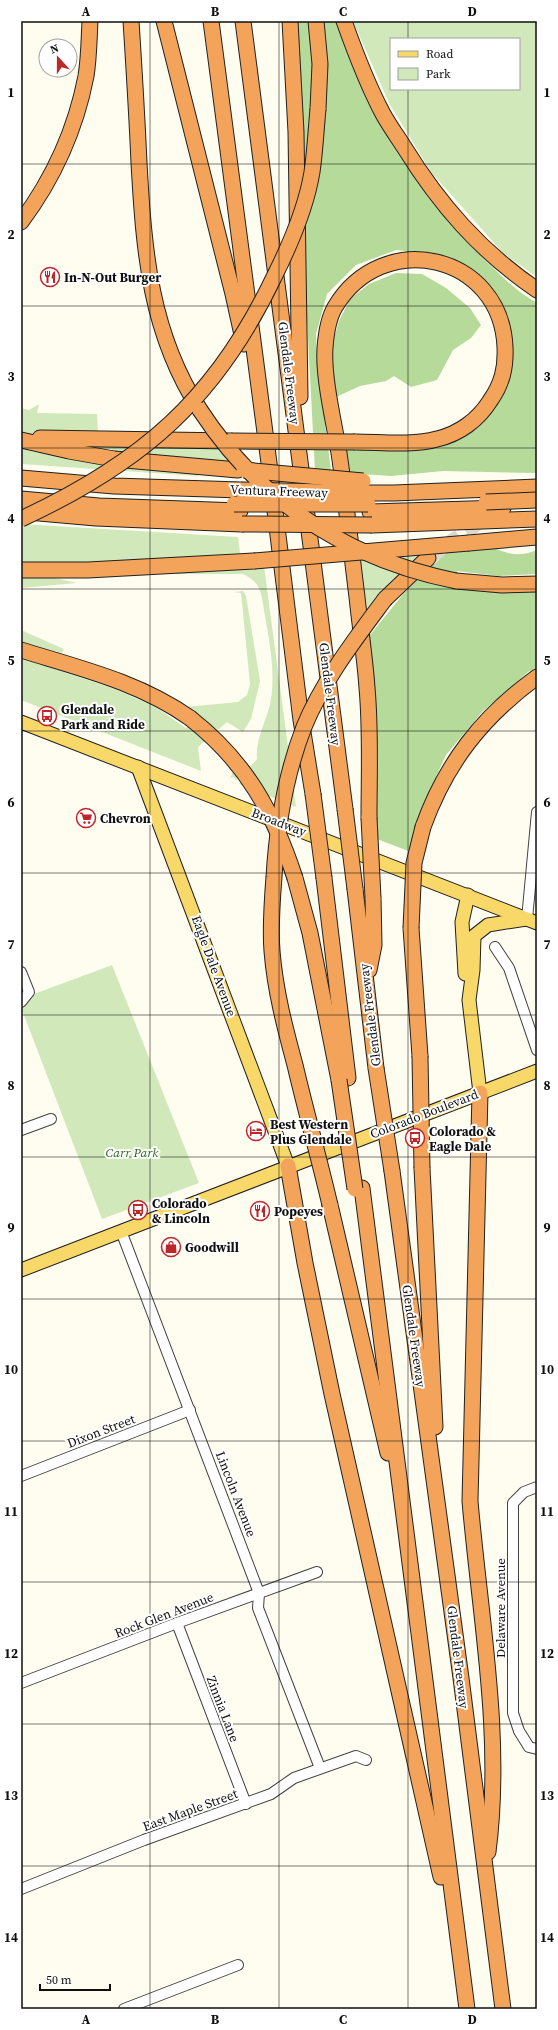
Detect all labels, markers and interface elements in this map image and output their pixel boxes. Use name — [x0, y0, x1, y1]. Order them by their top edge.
text: A — [82, 3, 91, 20]
text: B — [211, 3, 220, 20]
text: C — [339, 3, 347, 20]
text: D — [467, 3, 477, 20]
north arrow — [38, 38, 78, 78]
legend — [390, 38, 520, 90]
text: N — [48, 41, 61, 58]
text: Road — [426, 46, 453, 62]
text: Park — [426, 66, 451, 82]
text: 1 — [7, 84, 15, 101]
text: 1 — [543, 84, 551, 101]
text: 2 — [7, 226, 15, 243]
text: 2 — [543, 226, 551, 243]
restaurant icon: In-N-Out Burger — [39, 266, 61, 288]
place label: In-N-Out Burger — [64, 269, 162, 286]
street label: Glendale Freeway — [274, 321, 304, 426]
text: 3 — [7, 368, 15, 385]
text: 3 — [543, 368, 551, 385]
street label: Ventura Freeway — [230, 481, 328, 501]
text: 4 — [7, 510, 15, 527]
text: 4 — [543, 510, 551, 527]
street label: Glendale Freeway — [315, 642, 345, 747]
text: 5 — [7, 652, 15, 669]
text: 5 — [543, 652, 551, 669]
place label: Glendale Park and Ride — [61, 701, 145, 733]
bus stop icon: Glendale Park and Ride — [36, 705, 58, 727]
text: 6 — [7, 794, 15, 811]
text: 6 — [543, 794, 551, 811]
street label: Broadway — [249, 804, 309, 840]
supermarket icon: Chevron — [75, 807, 97, 829]
place label: Chevron — [100, 810, 151, 827]
street label: Eagle Dale Avenue — [188, 913, 240, 1019]
text: 7 — [7, 936, 15, 953]
text: 7 — [543, 936, 551, 953]
street label: Glendale Freeway — [355, 962, 385, 1067]
text: 8 — [7, 1077, 15, 1094]
text: 8 — [543, 1077, 551, 1094]
street label: Colorado Boulevard — [367, 1085, 481, 1142]
place label: Best Western Plus Glendale — [270, 1116, 352, 1148]
hotel icon: Best Western Plus Glendale — [245, 1120, 267, 1142]
place label: Colorado & Eagle Dale — [429, 1123, 496, 1155]
bus stop icon: Colorado & Eagle Dale — [404, 1127, 426, 1149]
park label: Carr Park — [106, 1144, 159, 1161]
place label: Colorado & Lincoln — [152, 1195, 210, 1227]
bus stop icon: Colorado & Lincoln — [127, 1199, 149, 1221]
restaurant icon: Popeyes — [249, 1200, 271, 1222]
place label: Popeyes — [274, 1203, 323, 1220]
text: 9 — [7, 1219, 15, 1236]
text: 9 — [543, 1219, 551, 1236]
shop icon: Goodwill — [160, 1236, 182, 1258]
place label: Goodwill — [185, 1239, 239, 1256]
street label: Glendale Freeway — [398, 1284, 430, 1389]
text: 10 — [4, 1361, 18, 1378]
text: 10 — [540, 1361, 554, 1378]
street label: Dixon Street — [65, 1410, 138, 1452]
street label: Lincoln Avenue — [212, 1449, 260, 1540]
text: 11 — [4, 1503, 18, 1520]
text: 11 — [540, 1503, 554, 1520]
street label: Delaware Avenue — [492, 1558, 509, 1658]
street label: Rock Glen Avenue — [112, 1588, 216, 1642]
street label: Glendale Freeway — [443, 1605, 473, 1710]
text: 12 — [4, 1645, 18, 1662]
text: 12 — [540, 1645, 554, 1662]
street label: Zinnia Lane — [203, 1674, 243, 1745]
street label: East Maple Street — [140, 1785, 241, 1835]
text: 13 — [4, 1787, 18, 1804]
text: 13 — [540, 1787, 554, 1804]
text: 14 — [4, 1929, 18, 1946]
text: 14 — [540, 1929, 554, 1946]
scale bar — [40, 1966, 110, 1992]
text: 50 m — [46, 1972, 72, 1988]
text: A — [82, 2011, 91, 2028]
text: B — [211, 2011, 220, 2028]
text: C — [339, 2011, 347, 2028]
text: D — [467, 2011, 477, 2028]

